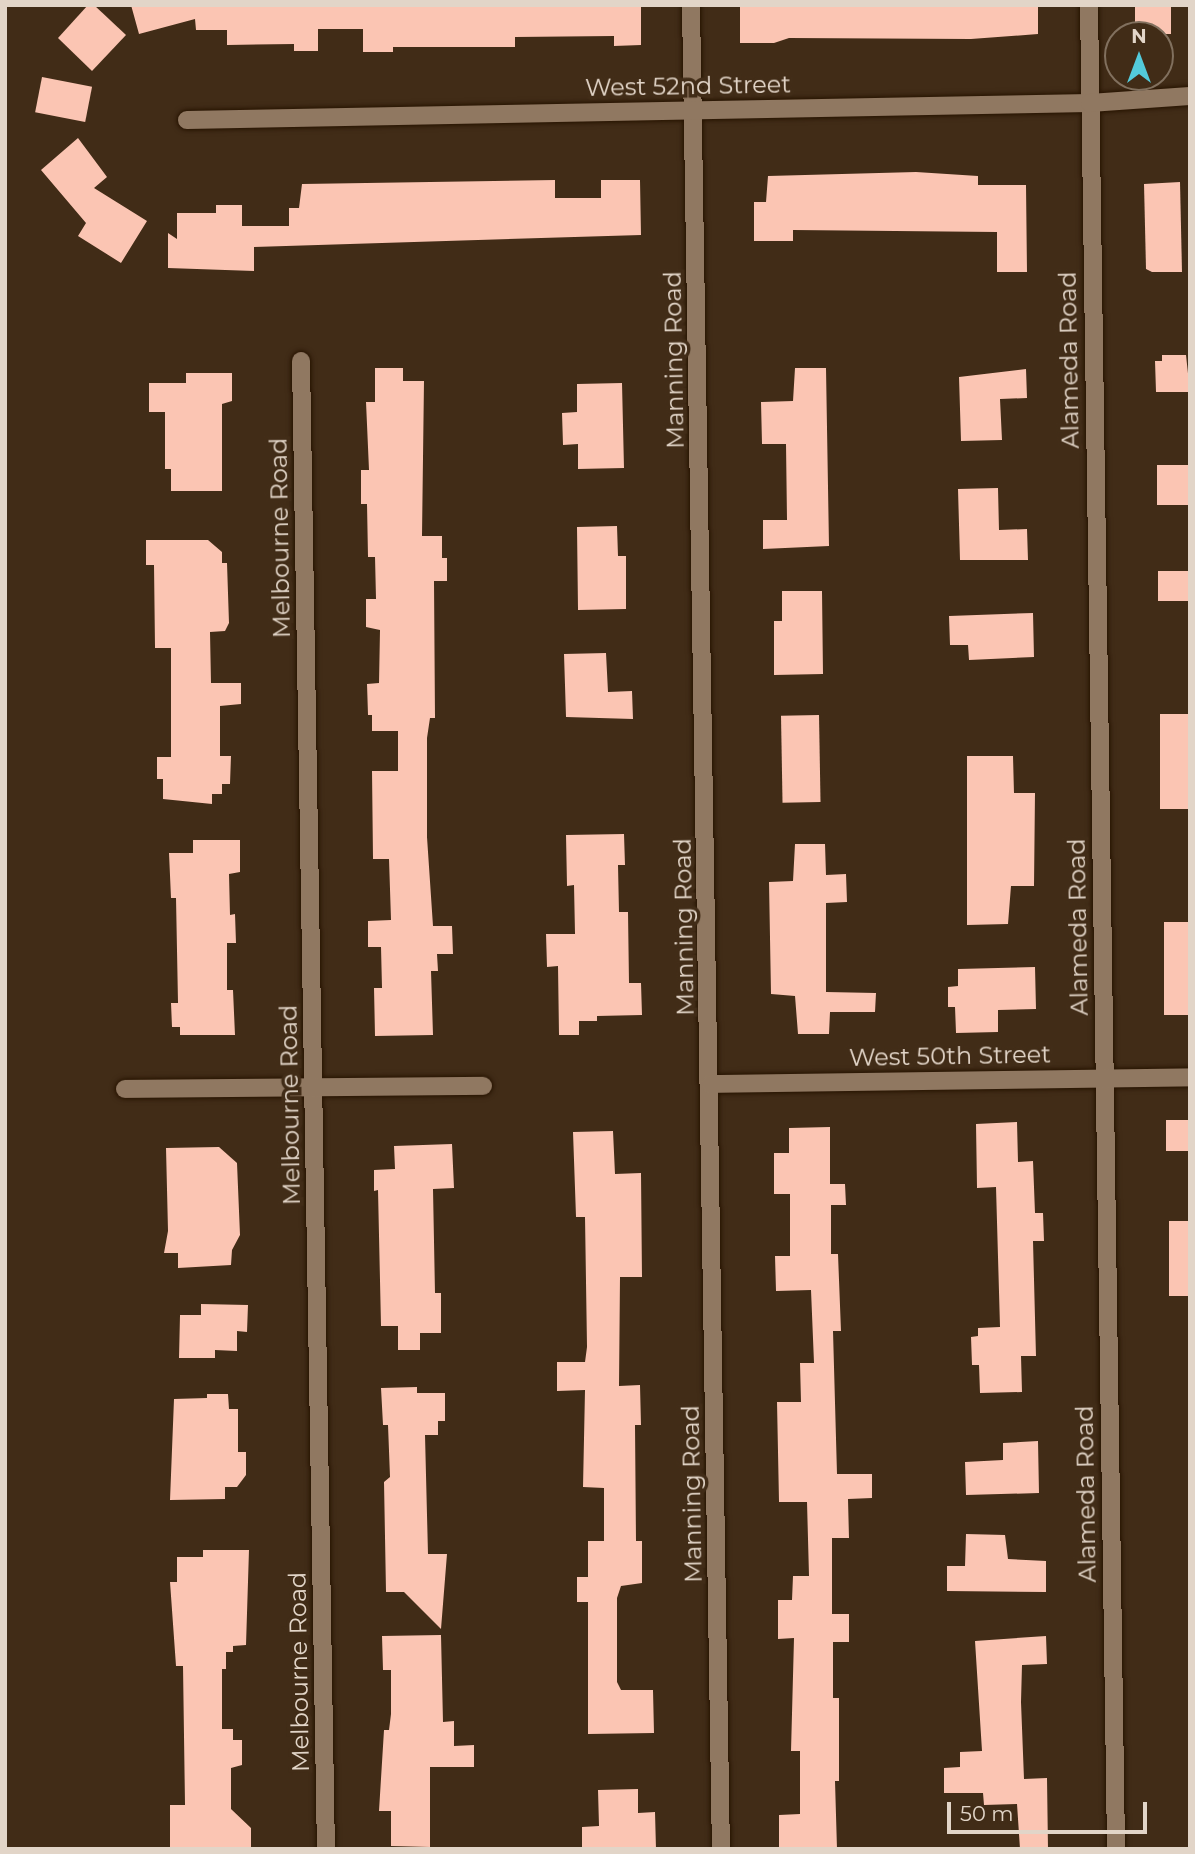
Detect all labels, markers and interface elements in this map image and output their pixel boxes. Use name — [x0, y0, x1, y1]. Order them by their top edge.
north arrow — [1104, 21, 1174, 91]
text: N — [1131, 25, 1147, 48]
street label: West 52nd Street — [585, 70, 791, 102]
street label: Manning Road — [658, 271, 690, 449]
street label: Alameda Road — [1053, 271, 1085, 449]
street label: Melbourne Road — [264, 438, 296, 638]
street label: Manning Road — [668, 838, 700, 1016]
street label: Alameda Road — [1062, 838, 1094, 1016]
street label: Melbourne Road — [274, 1005, 306, 1205]
street label: West 50th Street — [849, 1040, 1051, 1072]
street label: Manning Road — [676, 1405, 708, 1583]
street label: Alameda Road — [1070, 1405, 1102, 1583]
street label: Melbourne Road — [283, 1572, 315, 1772]
scale bar — [950, 1787, 1150, 1831]
text: 50 m — [960, 1801, 1014, 1826]

